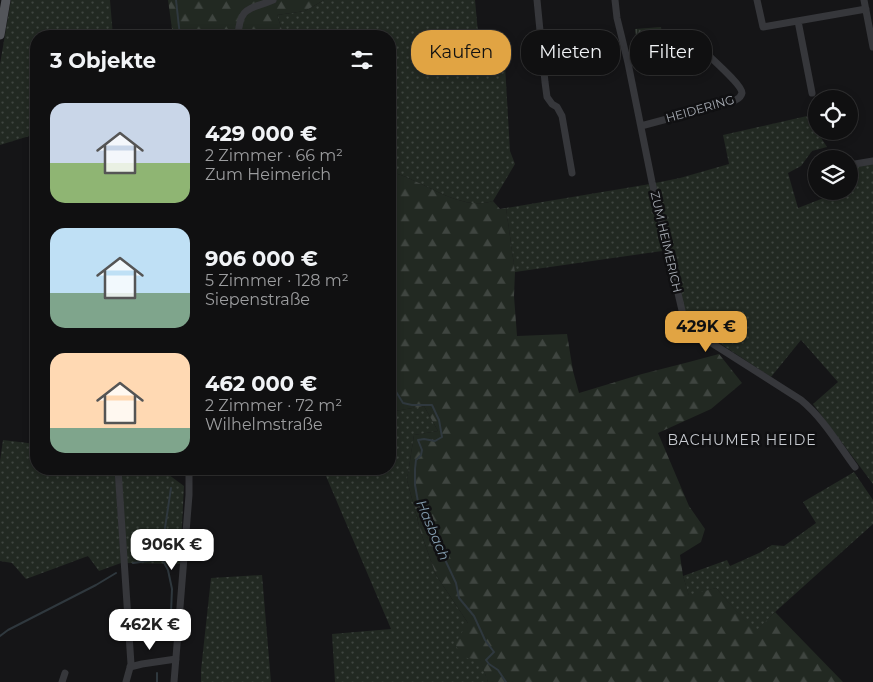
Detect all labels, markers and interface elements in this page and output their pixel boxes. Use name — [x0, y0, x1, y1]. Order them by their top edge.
chip: Kaufen — [411, 30, 511, 75]
chip: Mieten — [521, 30, 620, 75]
chip: Filter — [630, 30, 712, 75]
icon: filters — [348, 46, 376, 74]
text: 3 Objekte — [50, 48, 156, 73]
map controls — [808, 90, 858, 200]
button: locate — [808, 90, 858, 140]
street label: HEIDERING — [664, 92, 736, 125]
text: 429 000 € — [205, 121, 317, 146]
icon: home — [90, 123, 150, 183]
text: 2 Zimmer · 66 m² — [205, 146, 343, 165]
button: layers — [808, 150, 858, 200]
text: Zum Heimerich — [205, 165, 331, 184]
street label: ZUM HEIMERICH — [648, 190, 685, 294]
text: 906 000 € — [205, 246, 318, 271]
icon: home — [90, 248, 150, 308]
text: 5 Zimmer · 128 m² — [205, 271, 349, 290]
text: Siepenstraße — [205, 290, 310, 309]
pin: 429K € — [665, 310, 747, 353]
text: 429K € — [676, 317, 736, 336]
text: 462 000 € — [205, 371, 317, 396]
icon: home — [90, 373, 150, 433]
text: 2 Zimmer · 72 m² — [205, 396, 342, 415]
text: Wilhelmstraße — [205, 415, 323, 434]
district label: BACHUMER HEIDE — [667, 431, 817, 449]
water label: Hasbach — [412, 497, 454, 563]
pin: 906K € — [131, 528, 213, 571]
text: 906K € — [142, 535, 202, 554]
pin: 462K € — [109, 608, 191, 651]
text: 462K € — [120, 615, 180, 634]

